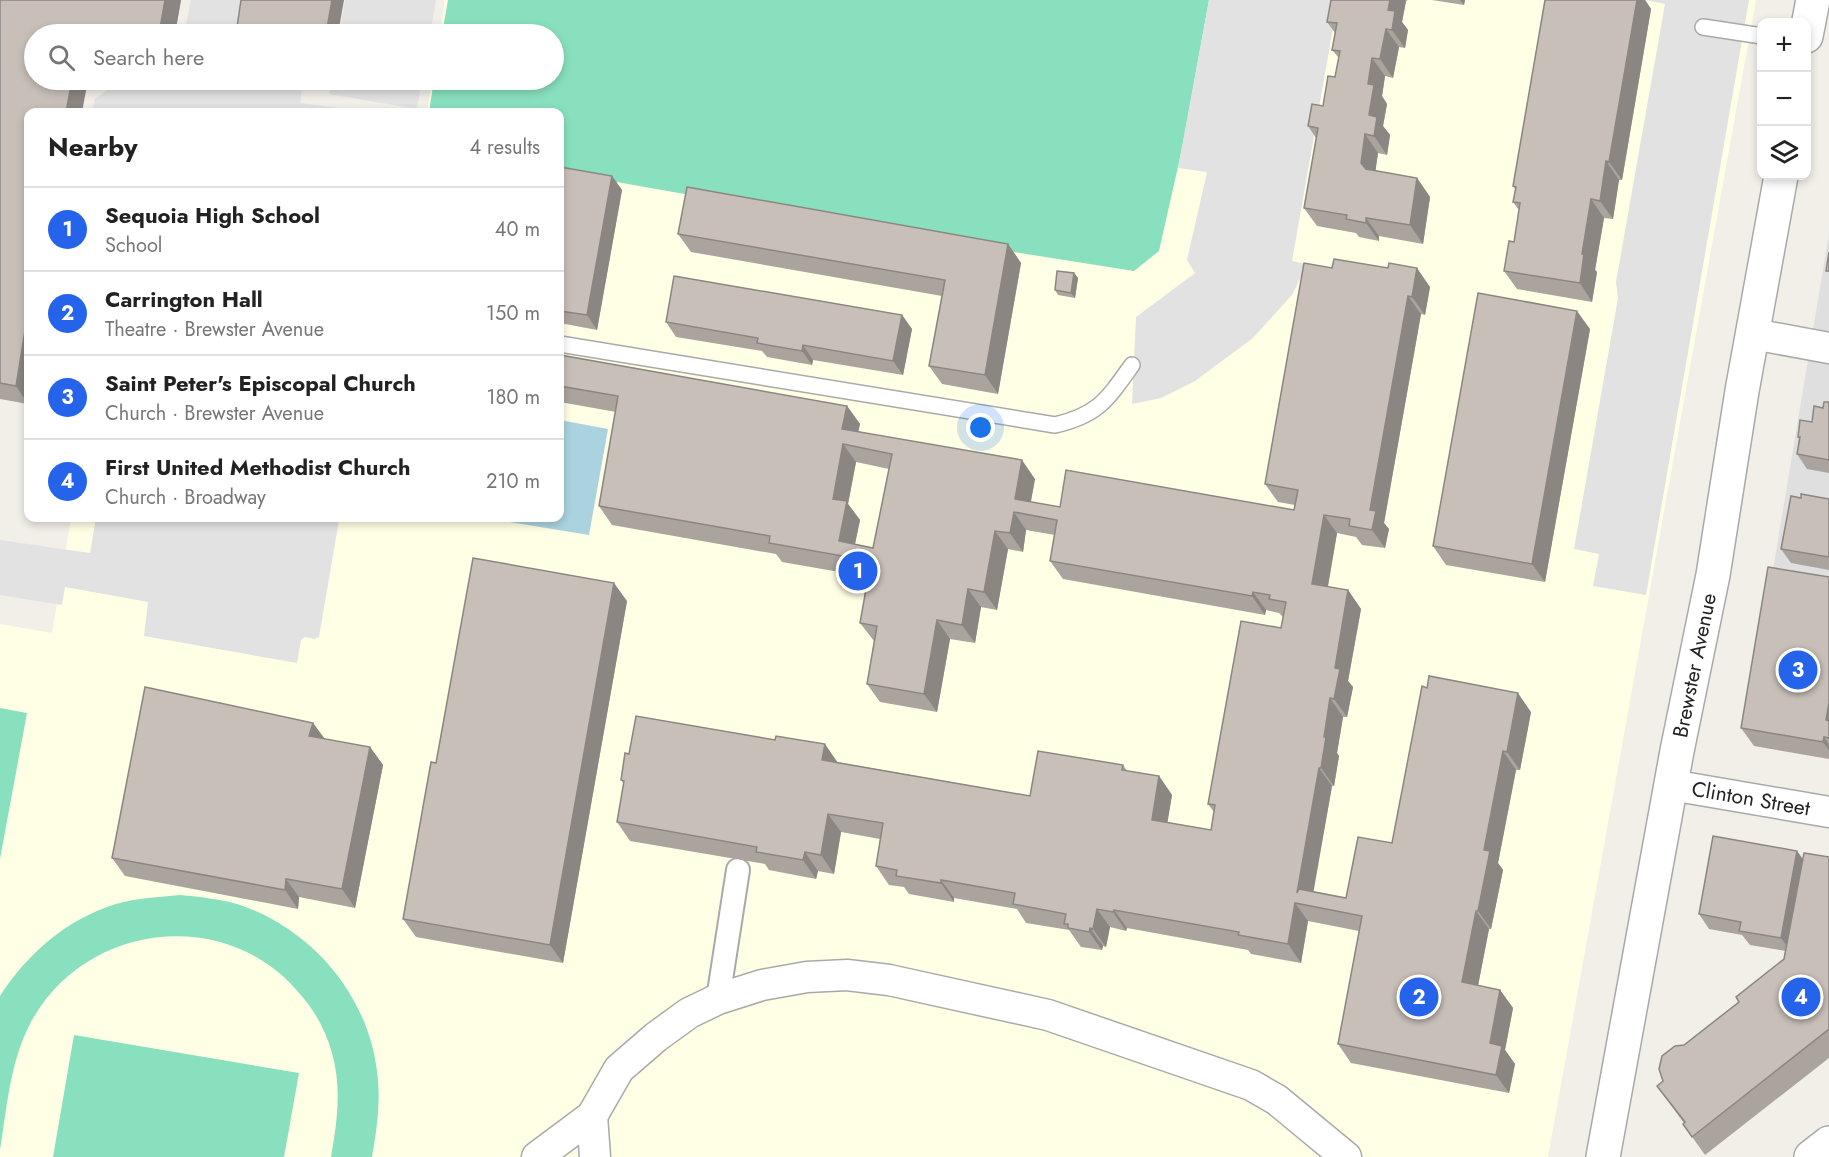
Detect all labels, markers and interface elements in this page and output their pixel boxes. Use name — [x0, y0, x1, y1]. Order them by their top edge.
map controls — [1757, 18, 1811, 180]
button: + — [1757, 18, 1811, 72]
search box — [24, 24, 564, 90]
icon: search — [45, 41, 78, 74]
text: Search here — [93, 41, 204, 73]
button: − — [1757, 72, 1811, 126]
button: layers — [1757, 126, 1811, 180]
text: Nearby — [48, 128, 137, 166]
text: 4 results — [469, 133, 540, 162]
text: Sequoia High School — [105, 199, 320, 231]
text: 1 — [62, 215, 73, 244]
text: 40 m — [495, 215, 540, 244]
text: School — [105, 231, 162, 260]
text: Carrington Hall — [105, 283, 263, 315]
text: 2 — [61, 299, 74, 328]
text: 150 m — [486, 299, 540, 328]
text: Theatre · Brewster Avenue — [105, 315, 324, 344]
text: Saint Peter's Episcopal Church — [105, 367, 416, 399]
text: 3 — [61, 383, 74, 412]
text: 180 m — [486, 383, 540, 412]
text: Church · Brewster Avenue — [105, 399, 324, 428]
your location — [966, 413, 995, 442]
text: First United Methodist Church — [105, 451, 411, 483]
text: 4 — [61, 467, 74, 496]
text: 210 m — [486, 467, 540, 496]
text: Church · Broadway — [105, 483, 266, 512]
pin: 1 — [838, 548, 878, 594]
street label: Brewster Avenue — [1665, 590, 1724, 740]
pin: 3 — [1778, 648, 1818, 692]
street label: Clinton Street — [1689, 774, 1812, 824]
pin: 2 — [1400, 974, 1438, 1020]
pin: 4 — [1782, 974, 1820, 1020]

